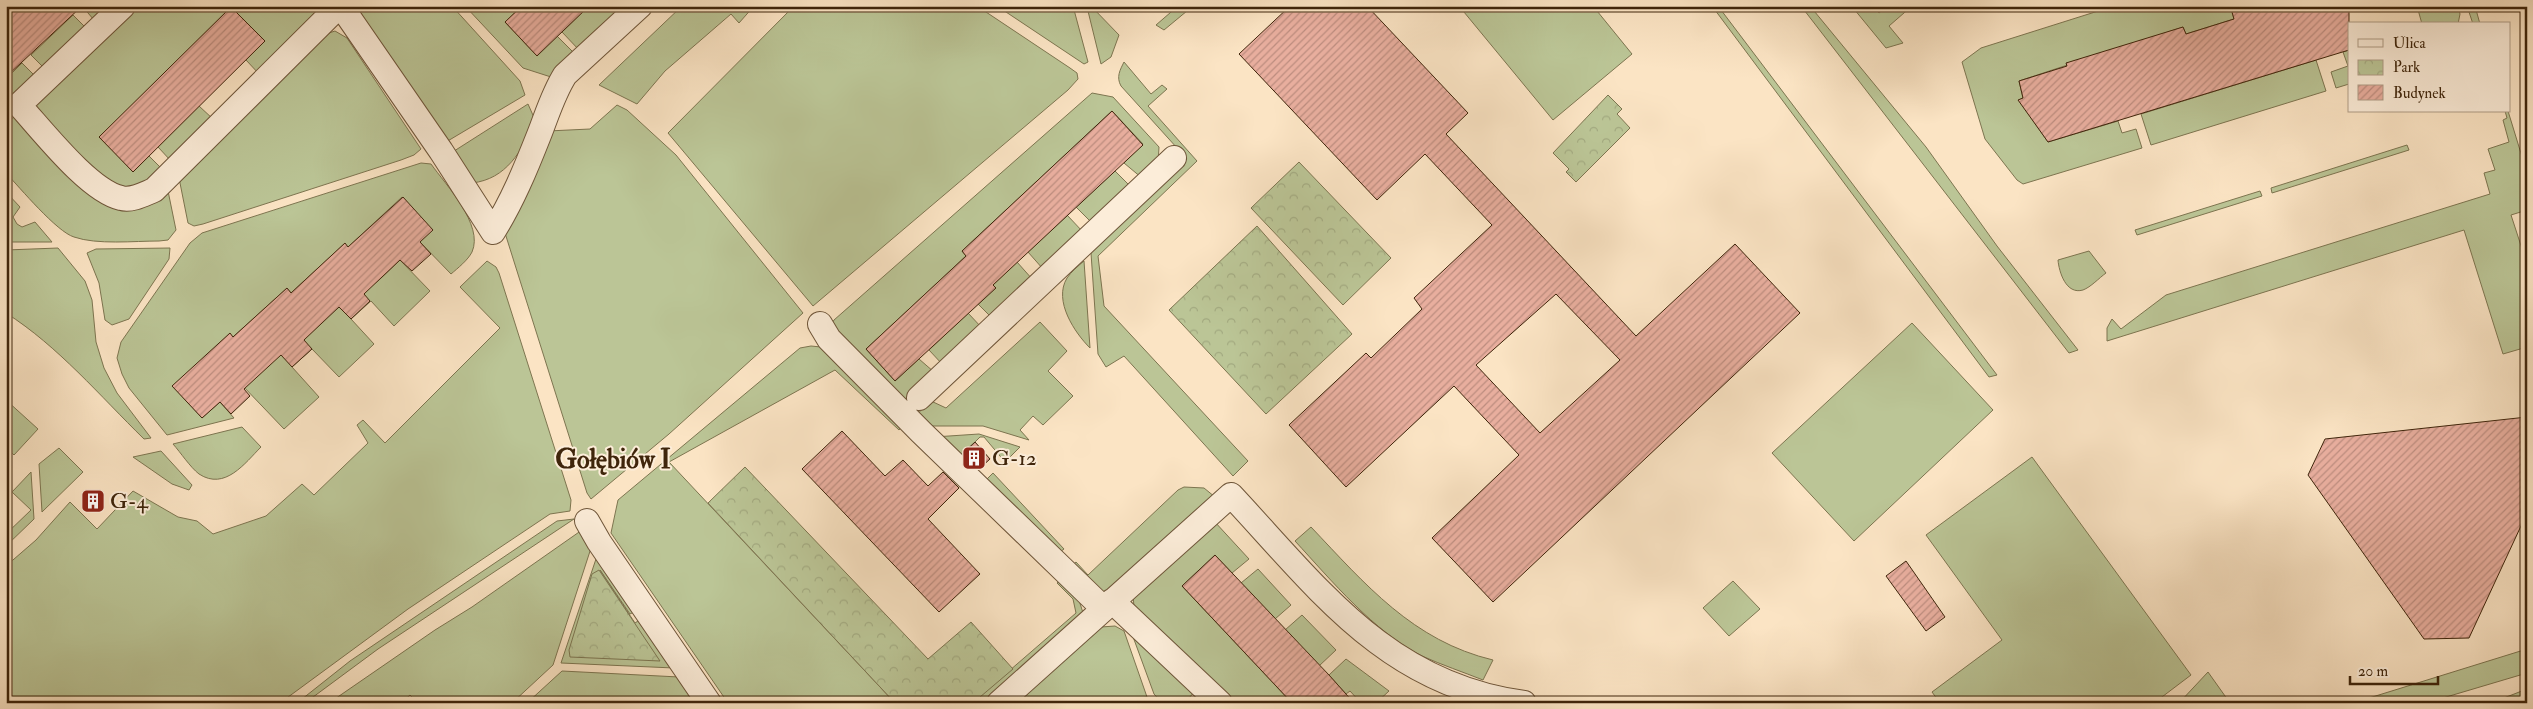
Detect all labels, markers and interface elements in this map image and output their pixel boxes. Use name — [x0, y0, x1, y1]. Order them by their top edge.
legend — [2348, 22, 2510, 112]
text: Ulica — [2393, 34, 2426, 53]
text: Park — [2393, 58, 2420, 77]
text: Budynek — [2393, 84, 2446, 103]
district label: Gołębiów I — [555, 444, 671, 476]
building icon: G-12 — [961, 445, 987, 471]
place label: G-12 — [992, 445, 1037, 472]
building icon: G-4 — [80, 488, 106, 514]
place label: G-4 — [110, 488, 150, 515]
scale bar — [2350, 654, 2438, 686]
text: 20 m — [2358, 662, 2388, 681]

